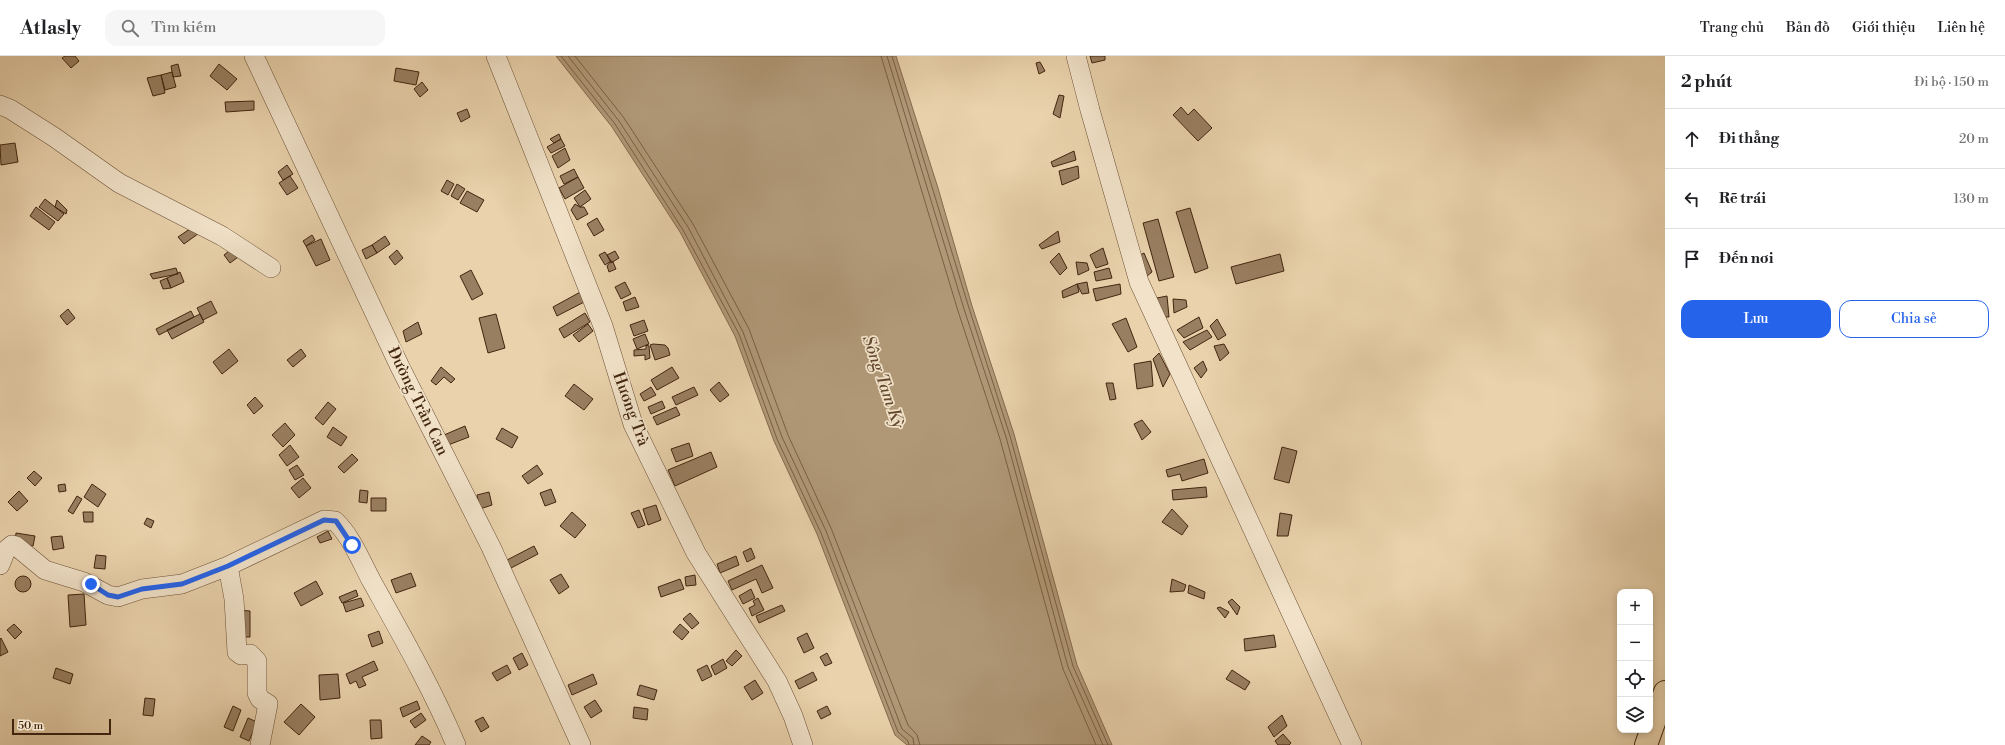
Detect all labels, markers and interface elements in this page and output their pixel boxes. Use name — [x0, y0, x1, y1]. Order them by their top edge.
search box — [105, 10, 385, 46]
text: Atlasly — [20, 16, 81, 40]
icon: search — [119, 17, 141, 39]
text: Tìm kiếm — [151, 18, 216, 37]
text: Trang chủ — [1700, 19, 1764, 37]
text: Bản đồ — [1786, 19, 1830, 37]
text: Giới thiệu — [1852, 19, 1915, 37]
text: Liên hệ — [1937, 19, 1985, 37]
text: 2 phút — [1681, 71, 1732, 93]
text: Đi bộ · 150 m — [1914, 74, 1989, 90]
icon: ahead — [1681, 128, 1703, 150]
text: Đi thẳng — [1719, 129, 1779, 148]
text: 20 m — [1959, 131, 1989, 147]
icon: left — [1681, 188, 1703, 210]
text: Rẽ trái — [1719, 189, 1766, 208]
text: 130 m — [1954, 191, 1989, 207]
icon: arrive — [1681, 248, 1703, 270]
text: Đến nơi — [1719, 249, 1773, 268]
button: Lưu — [1681, 300, 1831, 338]
button: Chia sẻ — [1839, 300, 1989, 338]
water label: Sông Tam Kỳ — [857, 332, 910, 433]
street label: Đường Trần Can — [383, 343, 453, 459]
street label: Hương Trà — [608, 369, 654, 450]
route start — [343, 536, 361, 554]
route end — [82, 575, 100, 593]
map controls — [1617, 589, 1653, 733]
button: + — [1617, 589, 1653, 625]
button: − — [1617, 625, 1653, 661]
button: locate — [1617, 661, 1653, 697]
button: layers — [1617, 697, 1653, 733]
scale bar — [12, 717, 111, 736]
text: 50 m — [18, 719, 43, 733]

